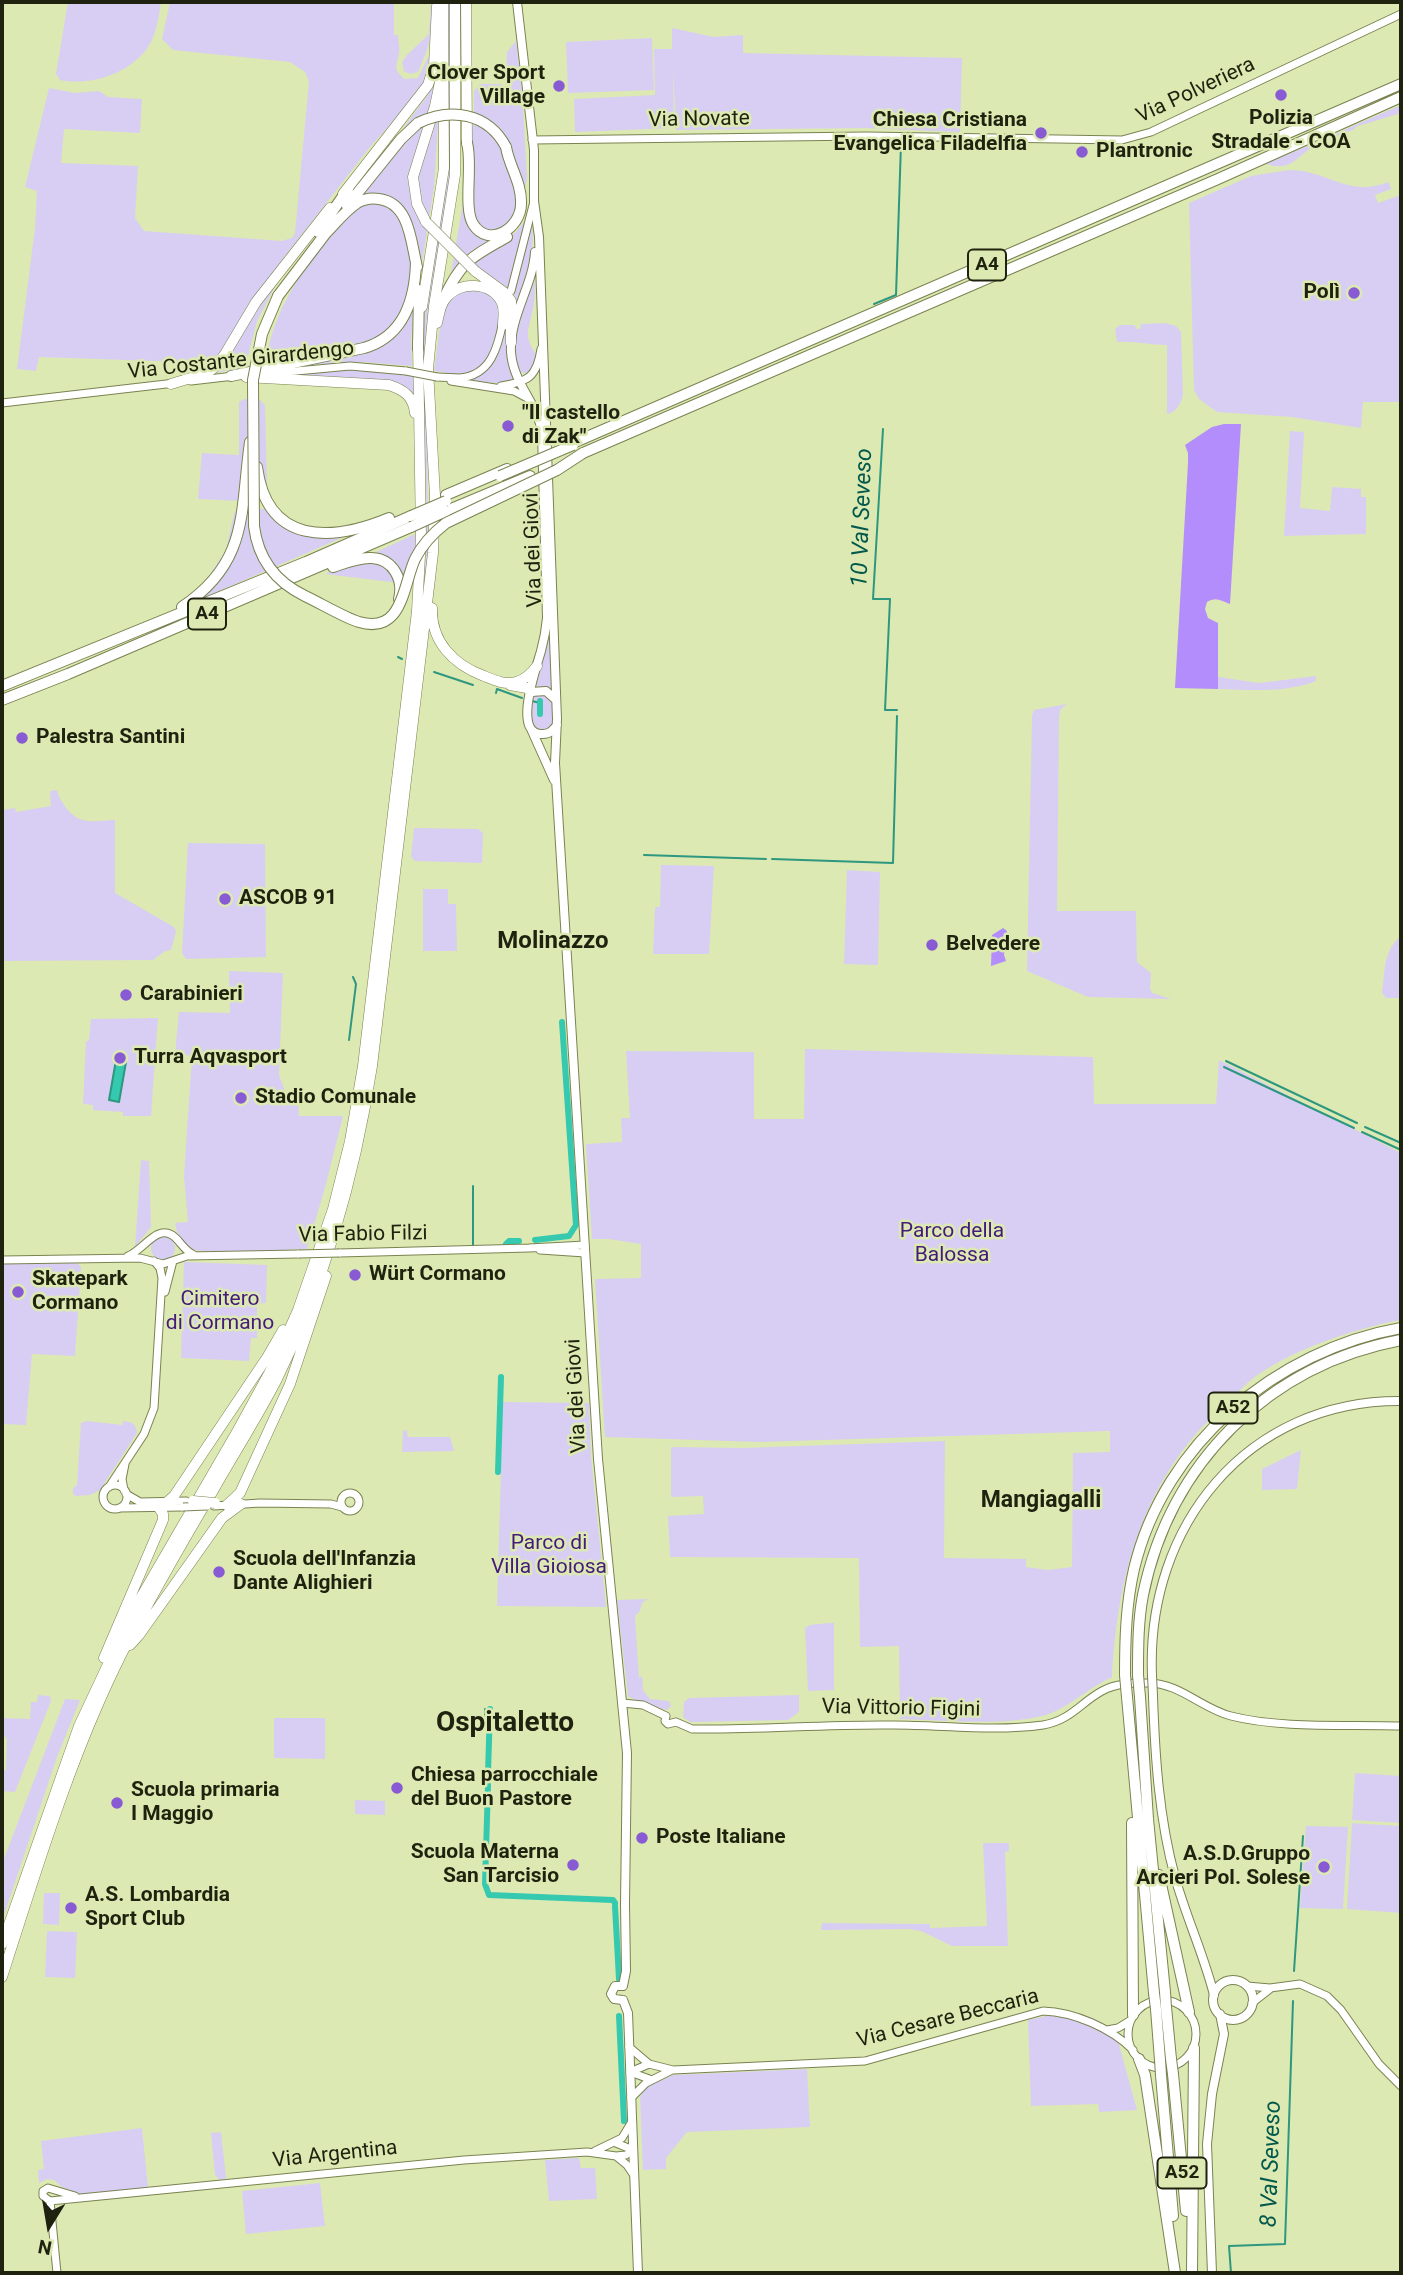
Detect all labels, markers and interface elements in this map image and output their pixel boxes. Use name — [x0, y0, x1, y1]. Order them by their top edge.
street label: Via Polveriera — [1133, 53, 1259, 129]
place label: Clover Sport Village — [427, 61, 545, 111]
marker: Clover Sport Village — [551, 78, 567, 94]
marker: Polizia Stradale - COA — [1273, 87, 1289, 103]
place label: Polizia Stradale - COA — [1211, 106, 1351, 156]
street label: Via Novate — [648, 107, 750, 133]
place label: Chiesa Cristiana Evangelica Filadelfia — [833, 108, 1027, 158]
marker: Chiesa Cristiana Evangelica Filadelfia — [1033, 125, 1049, 141]
place label: Plantronic — [1096, 139, 1193, 165]
marker: Plantronic — [1074, 144, 1090, 160]
road number: A4 — [968, 249, 1006, 280]
place label: Polì — [1303, 280, 1340, 306]
marker: Polì — [1346, 285, 1362, 301]
street label: Via Costante Girardengo — [127, 337, 355, 385]
place label: "Il castello di Zak" — [522, 401, 620, 451]
marker: "Il castello di Zak" — [500, 418, 516, 434]
water label: 10 Val Seveso — [847, 448, 879, 588]
street label: Via dei Giovi — [519, 492, 549, 608]
road number: A4 — [188, 598, 226, 629]
place label: Palestra Santini — [36, 725, 185, 751]
marker: Palestra Santini — [14, 730, 30, 746]
place label: ASCOB 91 — [239, 886, 337, 912]
marker: ASCOB 91 — [217, 891, 233, 907]
district label: Molinazzo — [497, 928, 609, 956]
place label: Belvedere — [946, 932, 1040, 958]
marker: Belvedere — [924, 937, 940, 953]
place label: Carabinieri — [140, 982, 243, 1008]
marker: Carabinieri — [118, 987, 134, 1003]
place label: Turra Aqvasport — [134, 1045, 287, 1071]
marker: Turra Aqvasport — [112, 1050, 128, 1066]
place label: Stadio Comunale — [255, 1085, 416, 1111]
marker: Stadio Comunale — [233, 1090, 249, 1106]
park label: Parco della Balossa — [900, 1219, 1004, 1269]
street label: Via Fabio Filzi — [298, 1221, 428, 1249]
place label: Würt Cormano — [369, 1262, 506, 1288]
place label: Skatepark Cormano — [32, 1267, 128, 1317]
marker: Würt Cormano — [347, 1267, 363, 1283]
marker: Skatepark Cormano — [10, 1284, 26, 1300]
park label: Cimitero di Cormano — [166, 1287, 274, 1337]
street label: Via dei Giovi — [561, 1338, 593, 1454]
road number: A52 — [1208, 1392, 1258, 1424]
district label: Mangiagalli — [981, 1487, 1101, 1515]
park label: Parco di Villa Gioiosa — [491, 1531, 607, 1581]
place label: Scuola dell'Infanzia Dante Alighieri — [233, 1547, 416, 1597]
marker: Scuola dell'Infanzia Dante Alighieri — [211, 1564, 227, 1580]
street label: Via Vittorio Figini — [821, 1695, 981, 1723]
district label: Ospitaletto — [436, 1707, 574, 1741]
place label: Chiesa parrocchiale del Buon Pastore — [411, 1763, 598, 1813]
place label: Scuola primaria I Maggio — [131, 1778, 279, 1828]
marker: Chiesa parrocchiale del Buon Pastore — [389, 1780, 405, 1796]
marker: Scuola primaria I Maggio — [109, 1795, 125, 1811]
place label: Poste Italiane — [656, 1825, 786, 1851]
marker: Poste Italiane — [634, 1830, 650, 1846]
place label: Scuola Materna San Tarcisio — [411, 1840, 559, 1890]
place label: A.S.D.Gruppo Arcieri Pol. Solese — [1136, 1842, 1310, 1892]
marker: Scuola Materna San Tarcisio — [565, 1857, 581, 1873]
marker: A.S.D.Gruppo Arcieri Pol. Solese — [1316, 1859, 1332, 1875]
place label: A.S. Lombardia Sport Club — [85, 1883, 230, 1933]
marker: A.S. Lombardia Sport Club — [63, 1900, 79, 1916]
street label: Via Cesare Beccaria — [854, 1984, 1042, 2054]
water label: 8 Val Seveso — [1256, 2100, 1288, 2228]
street label: Via Argentina — [271, 2136, 399, 2174]
road number: A52 — [1158, 2158, 1206, 2188]
north arrow — [14, 2191, 84, 2261]
text: N — [36, 2235, 54, 2260]

